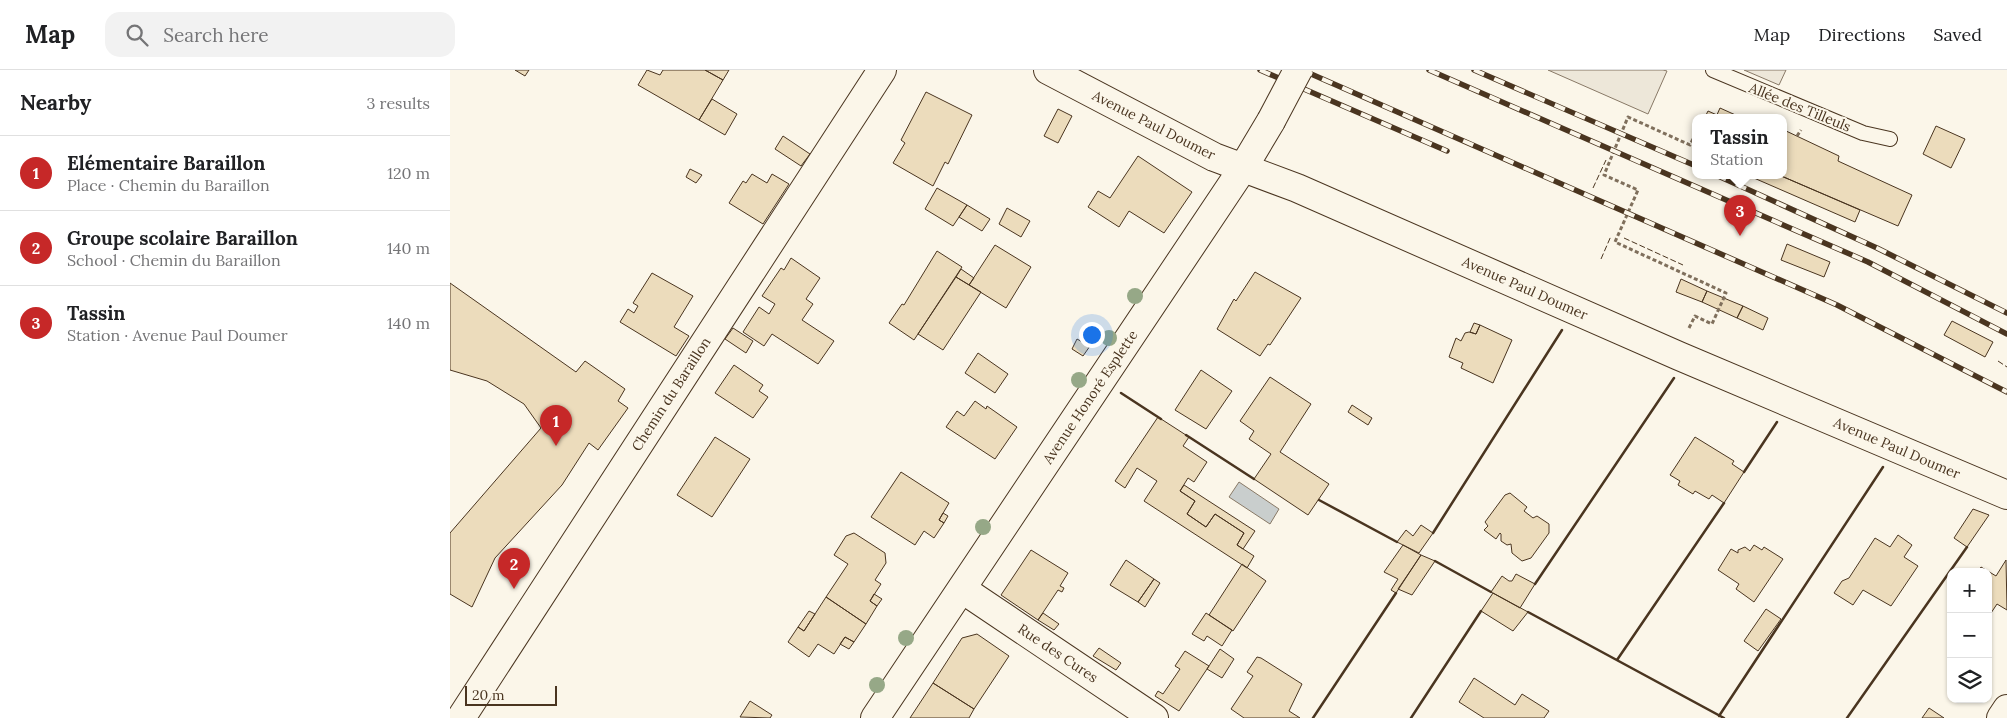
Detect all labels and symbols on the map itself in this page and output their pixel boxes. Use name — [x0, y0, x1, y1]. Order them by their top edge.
street label: Allée des Tilleuls — [1746, 78, 1853, 136]
street label: Avenue Paul Doumer — [1089, 86, 1219, 164]
pin: 3 — [1724, 195, 1756, 236]
street label: Avenue Paul Doumer — [1458, 252, 1591, 324]
your location — [1079, 322, 1105, 348]
street label: Avenue Honoré Esplette — [1038, 326, 1142, 468]
street label: Chemin du Baraillon — [627, 333, 715, 454]
pin: 1 — [540, 405, 572, 446]
street label: Avenue Paul Doumer — [1830, 413, 1963, 483]
pin: 2 — [498, 548, 530, 589]
street label: Rue des Cures — [1015, 620, 1101, 686]
scale bar — [465, 683, 558, 706]

